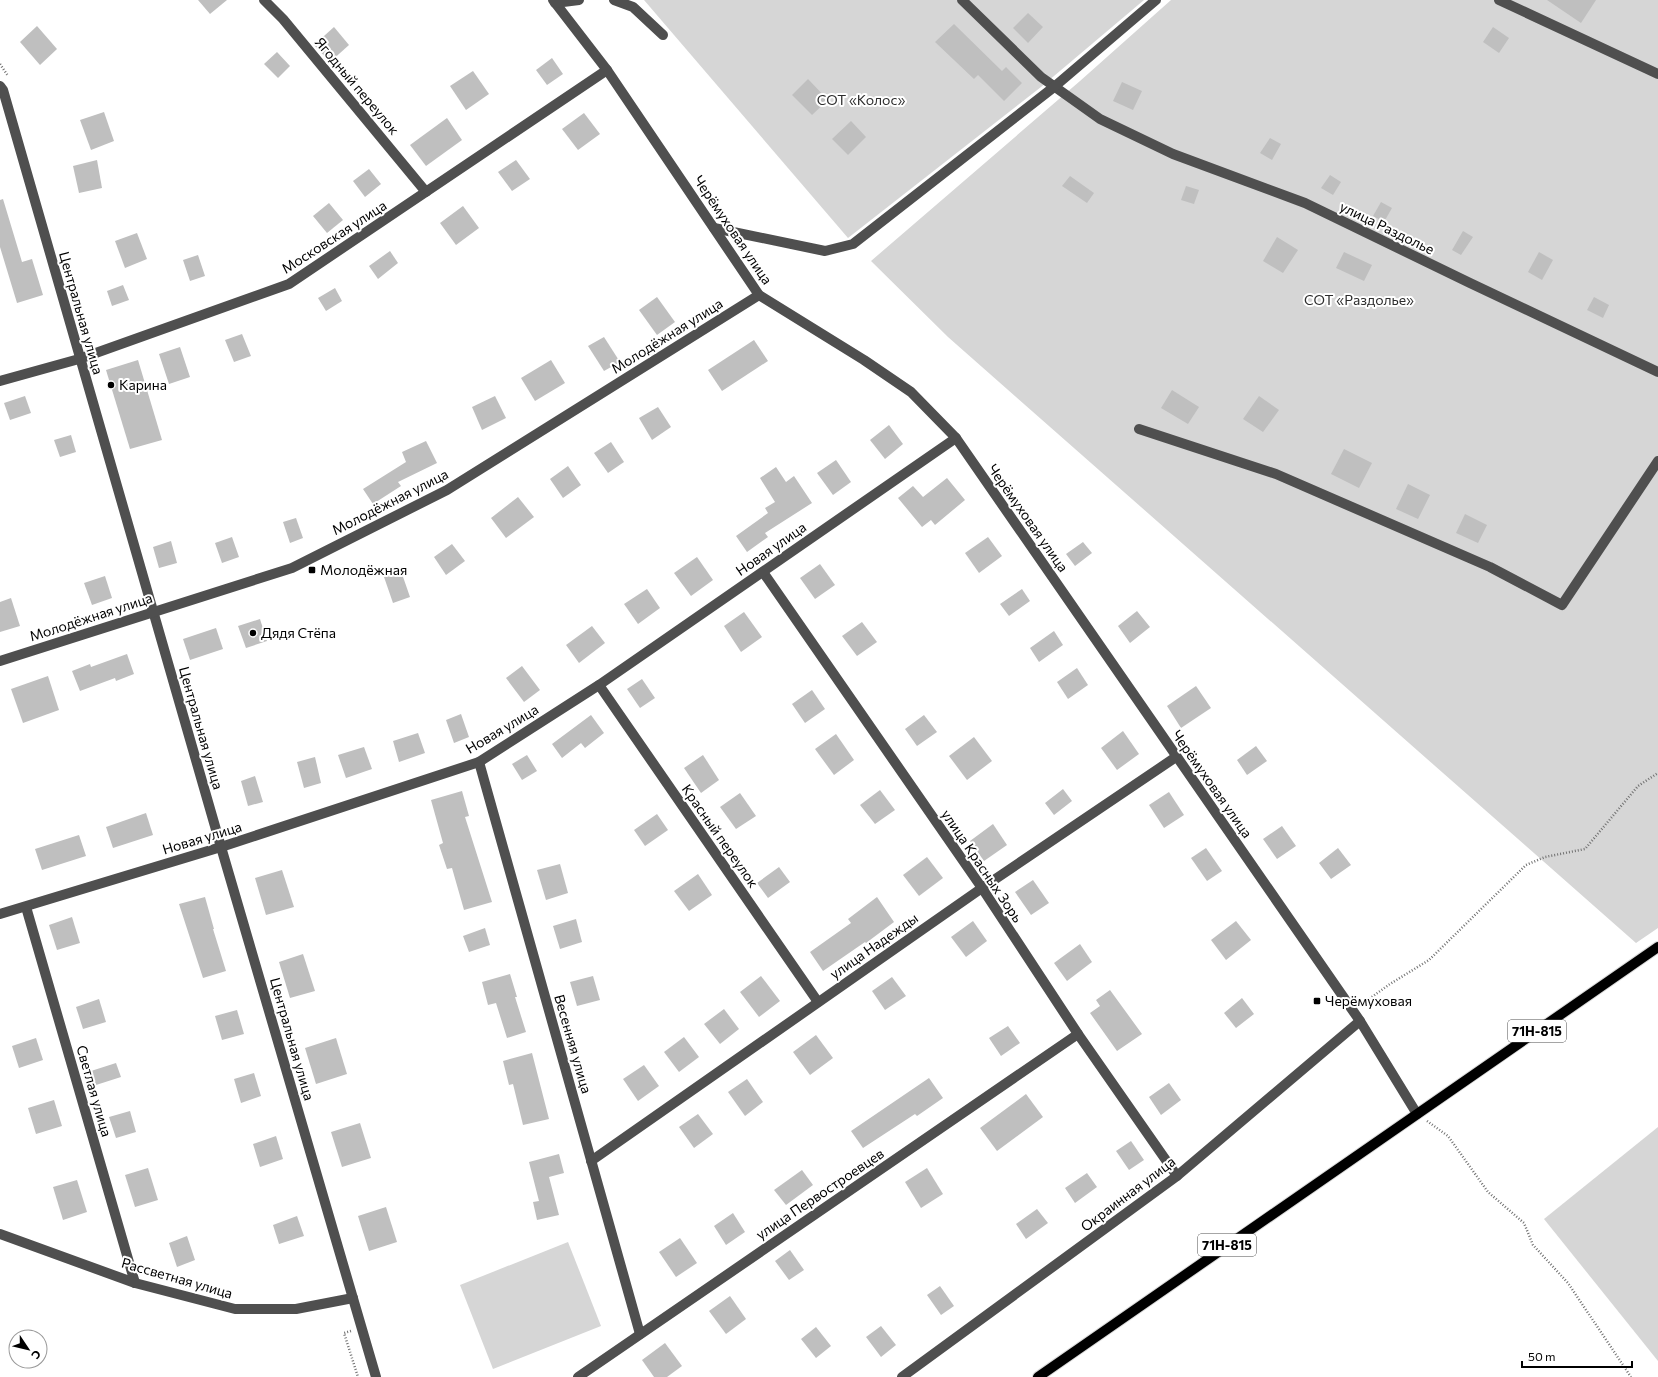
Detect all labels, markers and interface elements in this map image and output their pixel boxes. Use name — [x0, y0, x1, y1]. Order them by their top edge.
street label: Ягодный переулок — [312, 33, 403, 138]
park label: СОТ «Колос» — [817, 91, 905, 108]
street label: Черёмуховая улица — [691, 172, 776, 288]
street label: Московская улица — [278, 196, 389, 277]
street label: улица Раздолье — [1337, 197, 1437, 258]
street label: Центральная улица — [56, 250, 107, 376]
park label: СОТ «Раздолье» — [1304, 291, 1414, 308]
street label: Молодёжная улица — [608, 294, 726, 377]
place label: Карина — [119, 376, 167, 393]
marker: Карина — [106, 380, 116, 390]
street label: Черёмуховая улица — [985, 460, 1072, 575]
street label: Молодёжная улица — [329, 465, 451, 538]
street label: Новая улица — [732, 518, 809, 579]
place label: Молодёжная — [320, 561, 407, 578]
marker: Молодёжная — [307, 565, 317, 575]
street label: Молодёжная улица — [27, 589, 154, 644]
place label: Дядя Стёпа — [261, 624, 336, 641]
marker: Дядя Стёпа — [248, 628, 258, 638]
street label: Центральная улица — [176, 665, 227, 791]
street label: Новая улица — [462, 700, 541, 757]
street label: Черёмуховая улица — [1169, 726, 1256, 841]
street label: Красный переулок — [678, 781, 763, 891]
street label: улица Красных Зорь — [938, 806, 1027, 926]
street label: Новая улица — [160, 817, 243, 858]
street label: улица Надежды — [826, 909, 921, 982]
street label: Центральная улица — [267, 976, 318, 1102]
street label: Весенняя улица — [551, 992, 596, 1095]
place label: Черёмуховая — [1325, 992, 1412, 1009]
marker: Черёмуховая — [1312, 996, 1322, 1006]
road number: 71Н-815 — [1508, 1020, 1566, 1042]
street label: Светлая улица — [73, 1043, 116, 1139]
street label: улица Первостроевцев — [753, 1144, 887, 1243]
street label: Окраинная улица — [1077, 1153, 1178, 1235]
road number: 71Н-815 — [1198, 1234, 1256, 1256]
street label: Рассветная улица — [120, 1254, 235, 1302]
north arrow — [8, 1329, 48, 1369]
scale bar — [1522, 1343, 1632, 1369]
text: С — [29, 1348, 44, 1362]
text: 50 m — [1528, 1349, 1556, 1363]

